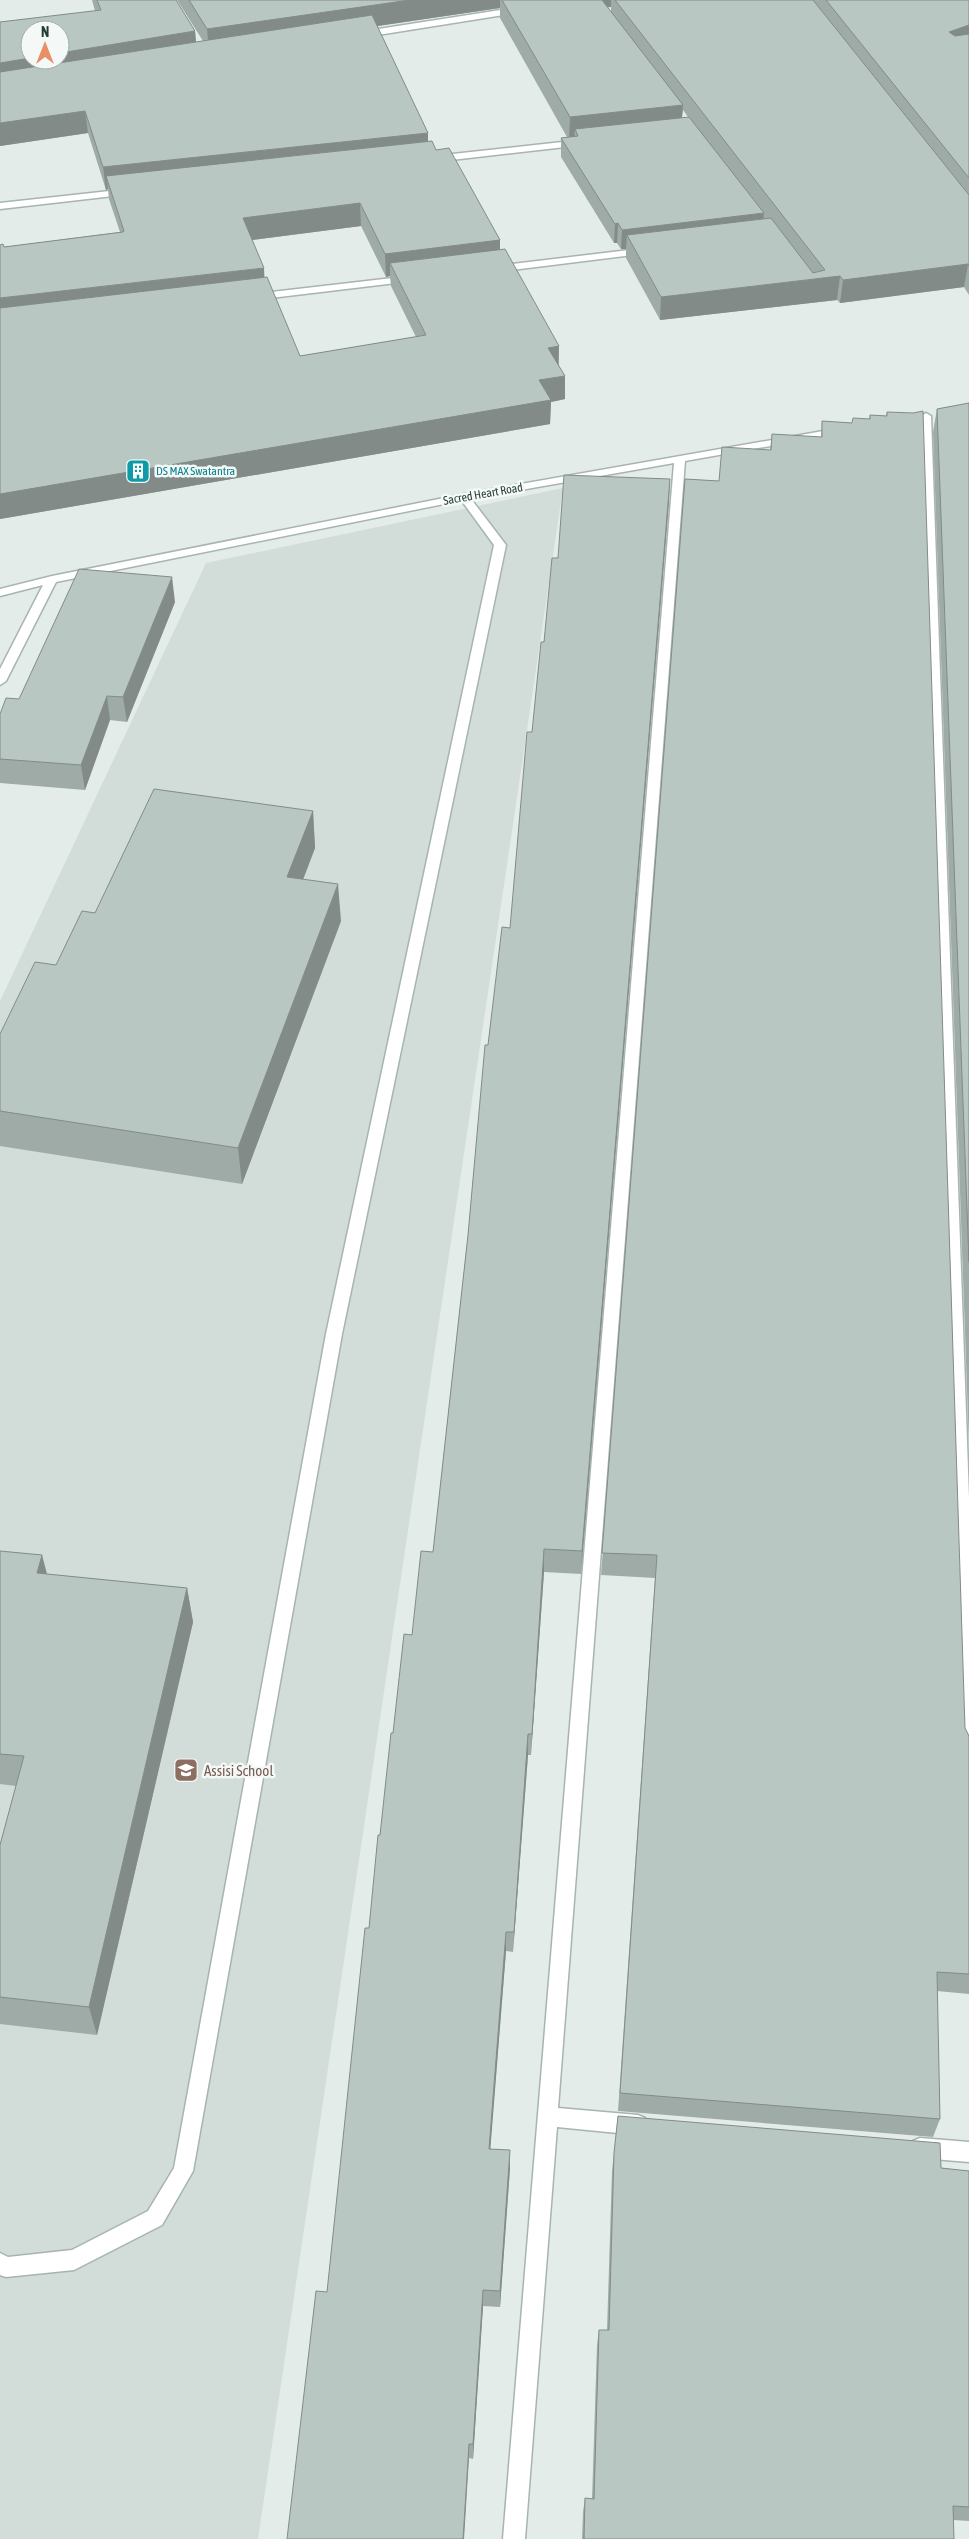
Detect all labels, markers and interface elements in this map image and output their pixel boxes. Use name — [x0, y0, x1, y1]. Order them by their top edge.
north arrow — [20, 20, 70, 70]
text: N — [41, 24, 49, 40]
building icon: DS MAX Swatantra — [125, 458, 151, 484]
place label: DS MAX Swatantra — [156, 464, 235, 478]
street label: Sacred Heart Road — [442, 480, 524, 508]
school or university icon: Assisi School — [173, 1757, 199, 1783]
place label: Assisi School — [204, 1762, 273, 1779]

